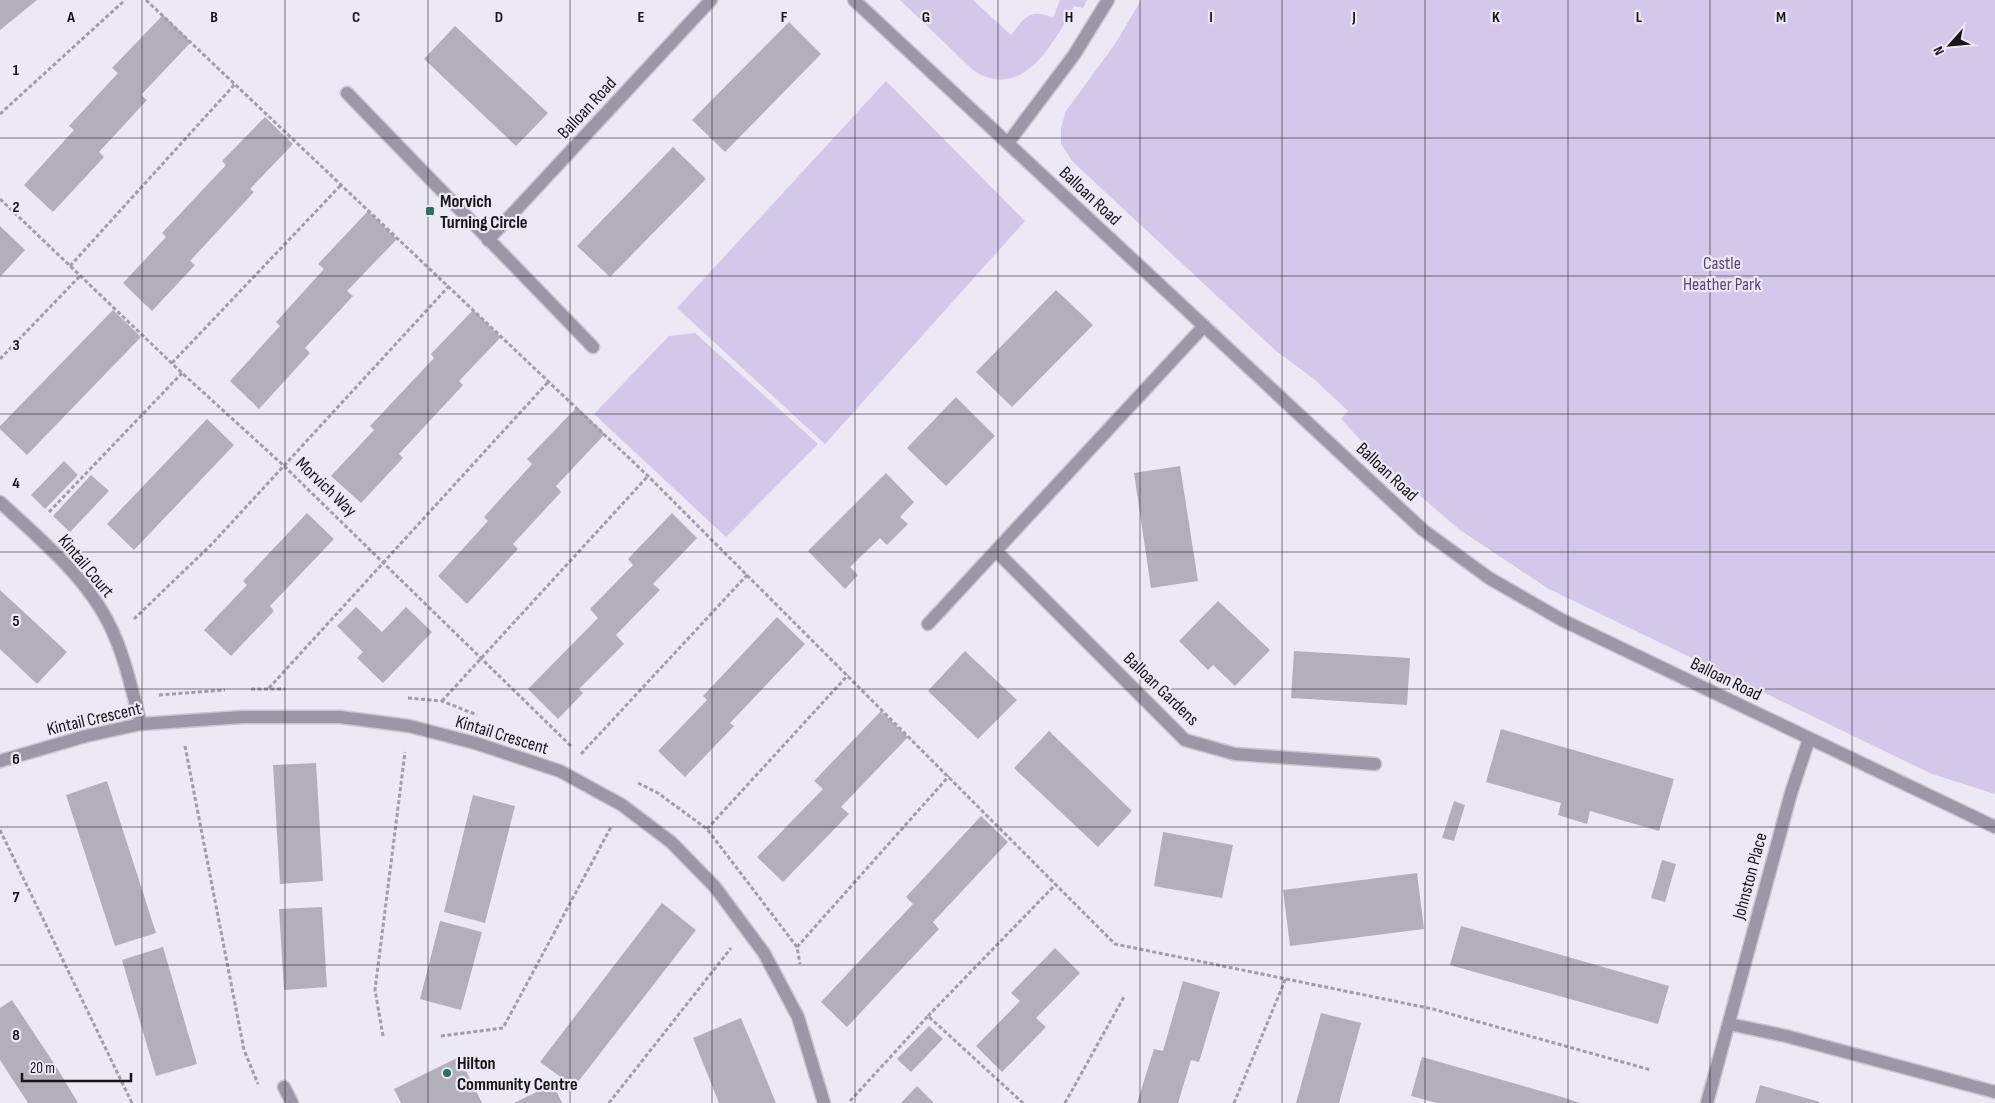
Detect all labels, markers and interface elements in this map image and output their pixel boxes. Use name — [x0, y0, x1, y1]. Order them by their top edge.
text: A — [66, 8, 75, 27]
text: B — [210, 8, 218, 27]
text: C — [352, 8, 360, 27]
text: D — [495, 8, 503, 27]
text: E — [638, 8, 645, 27]
text: F — [781, 8, 788, 27]
text: G — [922, 8, 930, 27]
text: H — [1065, 8, 1073, 27]
text: I — [1209, 8, 1213, 27]
text: J — [1351, 8, 1356, 27]
text: K — [1492, 8, 1500, 27]
text: L — [1636, 8, 1643, 27]
text: M — [1776, 8, 1786, 27]
north arrow — [1925, 20, 1975, 70]
text: N — [1930, 43, 1948, 58]
text: 1 — [13, 61, 20, 80]
street label: Balloan Road — [553, 73, 621, 143]
street label: Balloan Road — [1055, 162, 1125, 230]
place label: Morvich Turning Circle — [440, 191, 528, 233]
text: 2 — [12, 198, 20, 217]
marker: Morvich Turning Circle — [424, 205, 436, 217]
park label: Castle Heather Park — [1683, 253, 1761, 295]
text: 3 — [12, 336, 20, 355]
street label: Balloan Road — [1352, 438, 1422, 506]
street label: Morvich Way — [291, 453, 361, 521]
text: 4 — [12, 474, 20, 493]
street label: Kintail Court — [54, 530, 119, 602]
text: 5 — [12, 612, 20, 631]
street label: Balloan Gardens — [1119, 648, 1203, 730]
street label: Balloan Road — [1687, 653, 1765, 705]
street label: Kintail Crescent — [45, 698, 144, 740]
street label: Kintail Crescent — [453, 711, 552, 759]
text: 6 — [12, 750, 20, 769]
street label: Johnston Place — [1728, 830, 1772, 923]
text: 7 — [13, 888, 20, 907]
text: 8 — [12, 1026, 20, 1045]
scale bar — [22, 1050, 131, 1082]
place label: Hilton Community Centre — [457, 1053, 578, 1095]
text: 20 m — [30, 1059, 55, 1078]
marker: Hilton Community Centre — [441, 1067, 453, 1079]

